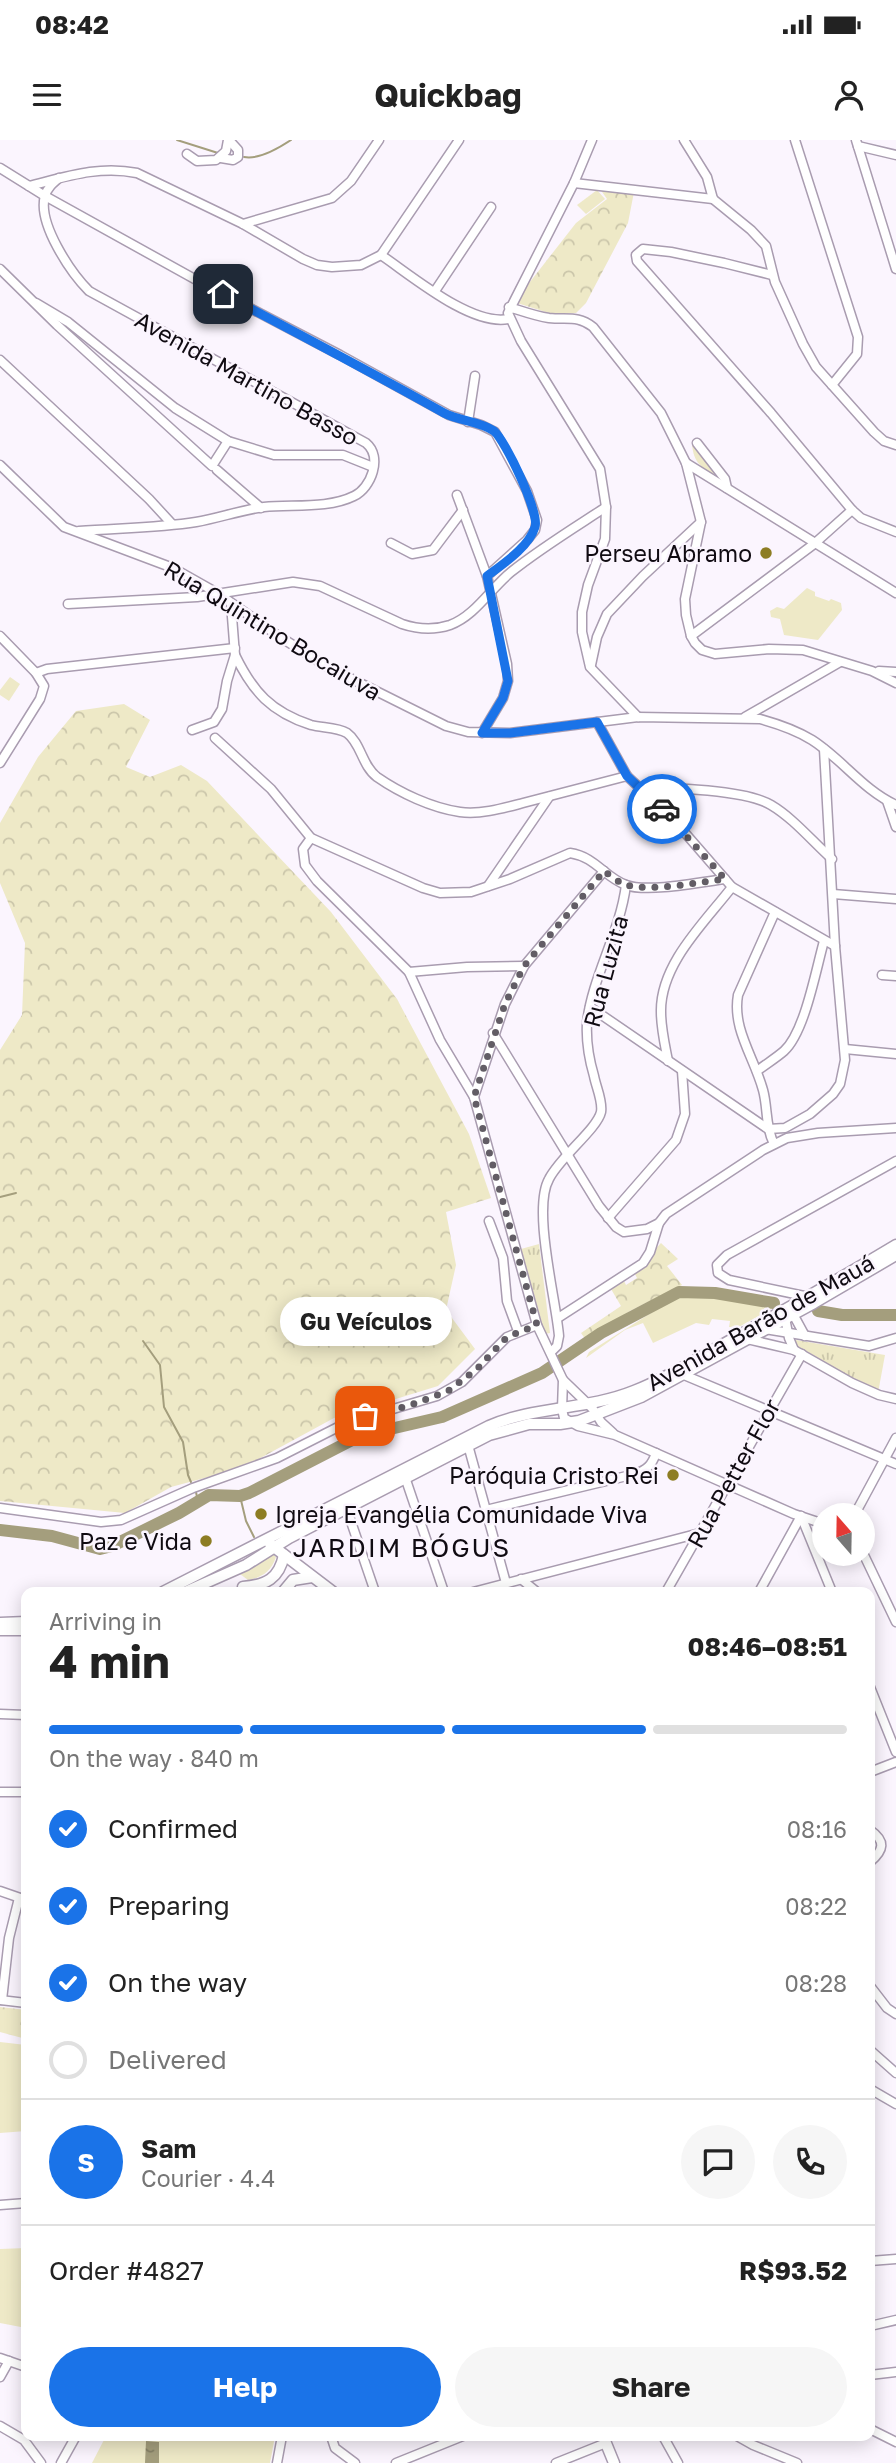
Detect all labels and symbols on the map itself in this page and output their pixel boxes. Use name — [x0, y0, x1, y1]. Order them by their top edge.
pin — [193, 264, 253, 324]
street label: Avenida Martino Basso — [131, 305, 363, 451]
place label: Perseu Abramo — [584, 539, 752, 567]
marker: Perseu Abramo — [758, 545, 774, 561]
street label: Rua Quintino Bocaiuva — [160, 554, 386, 706]
courier — [627, 774, 697, 844]
street label: Rua Luzita — [577, 912, 633, 1030]
street label: Avenida Barão de Mauá — [641, 1248, 879, 1396]
callout: Gu Veículos — [279, 1297, 451, 1346]
pin — [335, 1386, 395, 1446]
street label: Rua Petter Flor — [681, 1394, 785, 1552]
place label: Paróquia Cristo Rei — [449, 1461, 659, 1489]
marker: Paróquia Cristo Rei — [665, 1467, 681, 1483]
place label: Igreja Evangélia Comunidade Viva — [275, 1500, 647, 1528]
north arrow — [812, 1503, 875, 1566]
marker: Igreja Evangélia Comunidade Viva — [253, 1506, 269, 1522]
place label: Paz e Vida — [79, 1527, 192, 1555]
district label: JARDIM BÓGUS — [293, 1532, 511, 1563]
marker: Paz e Vida — [198, 1533, 214, 1549]

